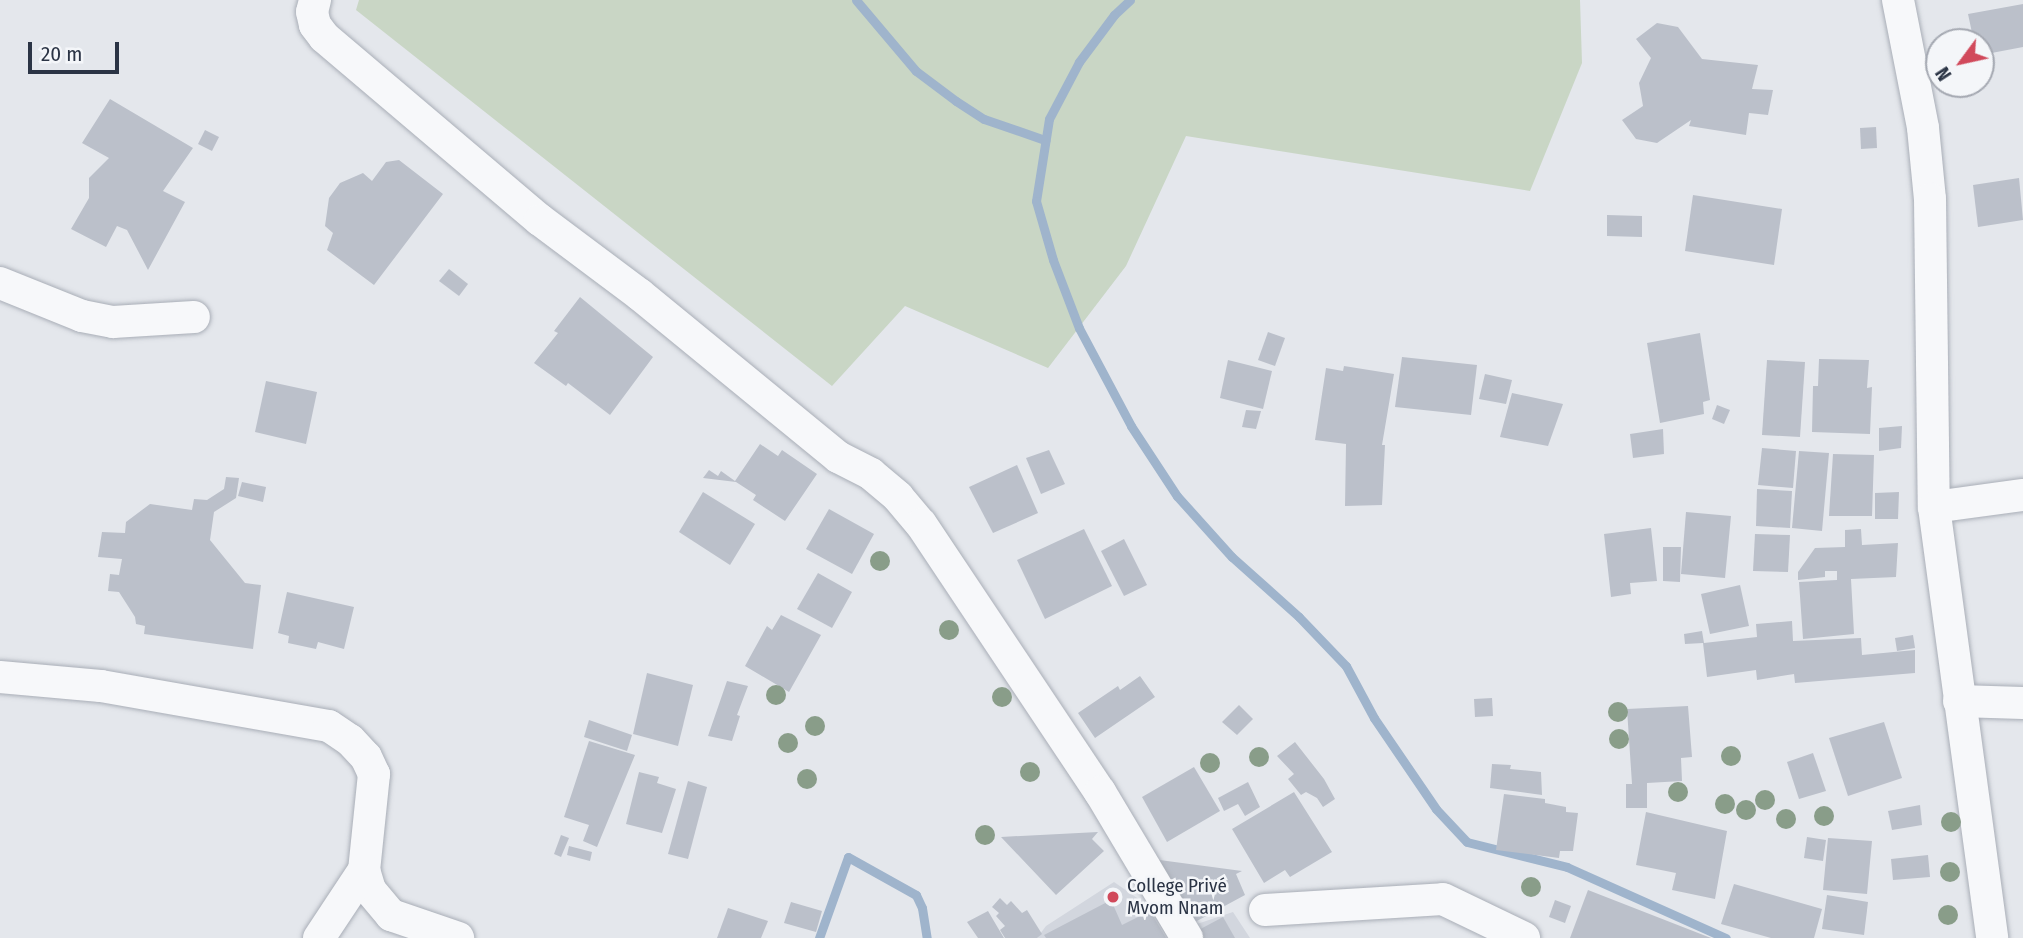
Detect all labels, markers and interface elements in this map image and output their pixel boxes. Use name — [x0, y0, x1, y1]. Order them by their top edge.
scale bar — [32, 28, 122, 72]
north arrow — [1925, 28, 1995, 98]
text: 20 m — [41, 41, 82, 67]
text: N — [1931, 63, 1956, 85]
place label: College Privé Mvom Nnam — [1127, 875, 1227, 919]
marker: College Privé Mvom Nnam — [1105, 889, 1121, 905]

